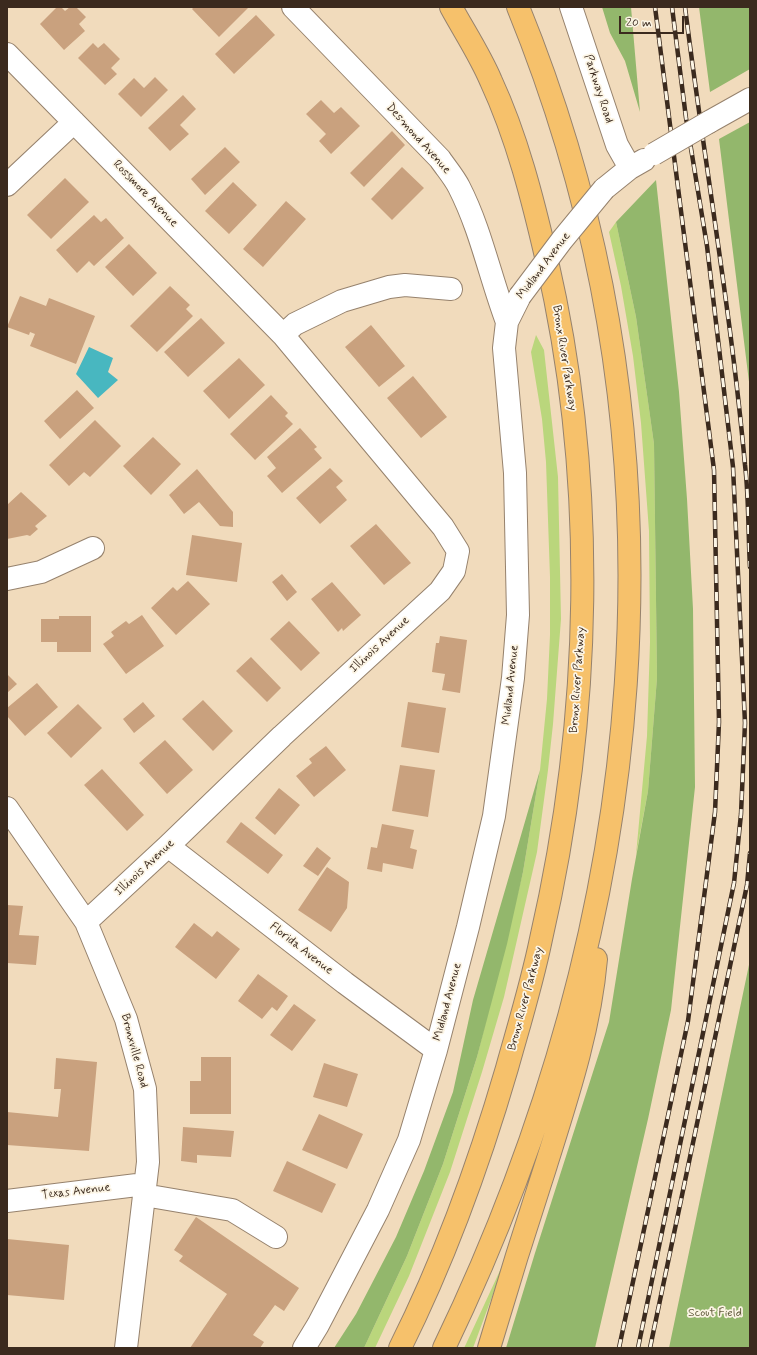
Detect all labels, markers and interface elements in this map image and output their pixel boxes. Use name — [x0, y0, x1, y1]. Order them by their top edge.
scale bar — [621, 8, 686, 34]
text: 20 m — [626, 15, 652, 31]
street label: Parkway Road — [580, 53, 616, 125]
street label: Desmond Avenue — [383, 101, 453, 177]
street label: Rossmore Avenue — [109, 158, 181, 230]
street label: Midland Avenue — [514, 230, 574, 302]
street label: Bronx River Parkway — [549, 304, 579, 412]
street label: Illinois Avenue — [347, 614, 413, 676]
street label: Bronx River Parkway — [567, 626, 589, 734]
street label: Midland Avenue — [500, 644, 522, 726]
street label: Illinois Avenue — [112, 837, 178, 899]
street label: Florida Avenue — [266, 920, 336, 978]
street label: Bronx River Parkway — [505, 946, 547, 1052]
street label: Midland Avenue — [431, 961, 465, 1043]
street label: Bronxville Road — [117, 1012, 151, 1090]
street label: Texas Avenue — [41, 1181, 111, 1203]
park label: Scout Field — [688, 1306, 742, 1320]

